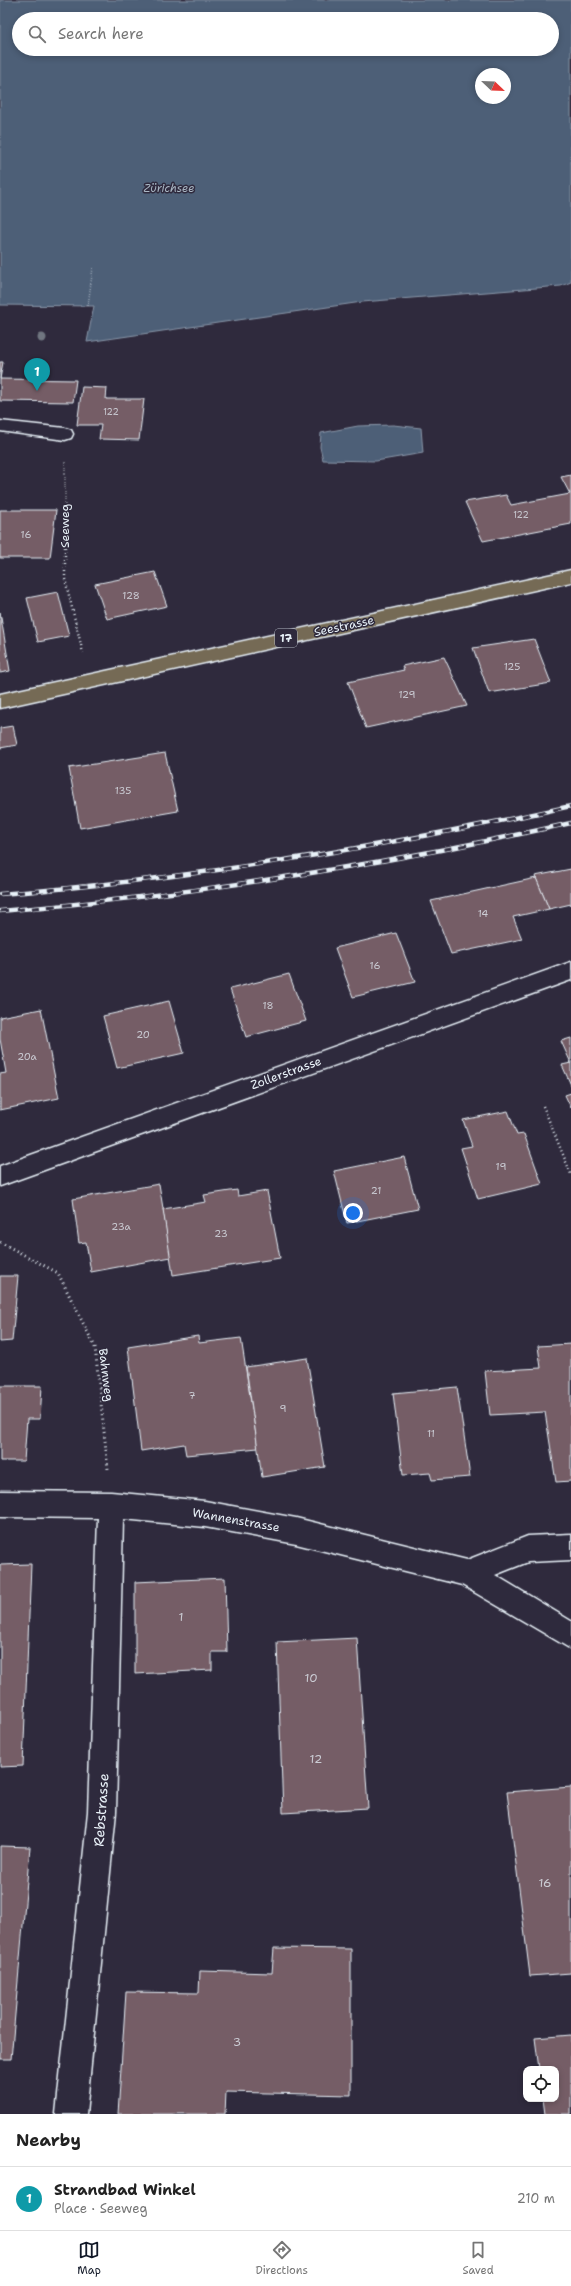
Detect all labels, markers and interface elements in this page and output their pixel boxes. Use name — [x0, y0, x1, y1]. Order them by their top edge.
search box — [12, 12, 559, 56]
icon: search — [26, 23, 48, 45]
text: Search here — [58, 24, 144, 44]
north arrow — [475, 68, 511, 104]
water label: Zürichsee — [144, 181, 194, 196]
pin: 1 — [24, 358, 50, 391]
house number: 122 — [103, 406, 119, 418]
street label: Seeweg — [57, 504, 73, 548]
house number: 122 — [513, 509, 529, 521]
house number: 16 — [21, 528, 31, 541]
house number: 128 — [122, 589, 140, 602]
street label: Seestrasse — [312, 612, 376, 640]
road number: 17 — [275, 629, 297, 647]
house number: 125 — [504, 660, 520, 673]
house number: 129 — [398, 688, 416, 701]
house number: 135 — [115, 784, 131, 797]
house number: 14 — [478, 907, 488, 920]
house number: 16 — [370, 959, 380, 972]
house number: 18 — [262, 999, 274, 1012]
house number: 20 — [136, 1028, 150, 1041]
house number: 20a — [17, 1050, 38, 1063]
street label: Zollerstrasse — [248, 1053, 324, 1093]
house number: 19 — [496, 1160, 506, 1173]
house number: 21 — [371, 1184, 381, 1197]
your location — [343, 1203, 363, 1223]
house number: 23a — [111, 1220, 132, 1233]
house number: 23 — [214, 1227, 228, 1240]
street label: Bahnweg — [95, 1348, 117, 1402]
house number: 7 — [189, 1389, 196, 1402]
house number: 9 — [280, 1402, 287, 1415]
house number: 11 — [427, 1427, 435, 1440]
street label: Wannenstrasse — [191, 1504, 281, 1536]
house number: 1 — [178, 1609, 184, 1625]
house number: 10 — [304, 1670, 318, 1686]
house number: 12 — [310, 1751, 322, 1767]
street label: Rebstrasse — [89, 1773, 113, 1847]
house number: 16 — [538, 1875, 552, 1891]
house number: 3 — [233, 2034, 241, 2050]
map controls — [523, 2066, 559, 2102]
button: locate — [523, 2066, 559, 2102]
text: Nearby — [16, 2129, 81, 2151]
text: Strandbad Winkel — [54, 2180, 196, 2200]
text: 1 — [26, 2190, 32, 2207]
text: 210 m — [517, 2190, 555, 2207]
text: Place · Seeweg — [54, 2200, 147, 2217]
tab: Map — [77, 2239, 101, 2278]
tab: Directions — [255, 2239, 308, 2278]
tab: Saved — [462, 2239, 494, 2278]

